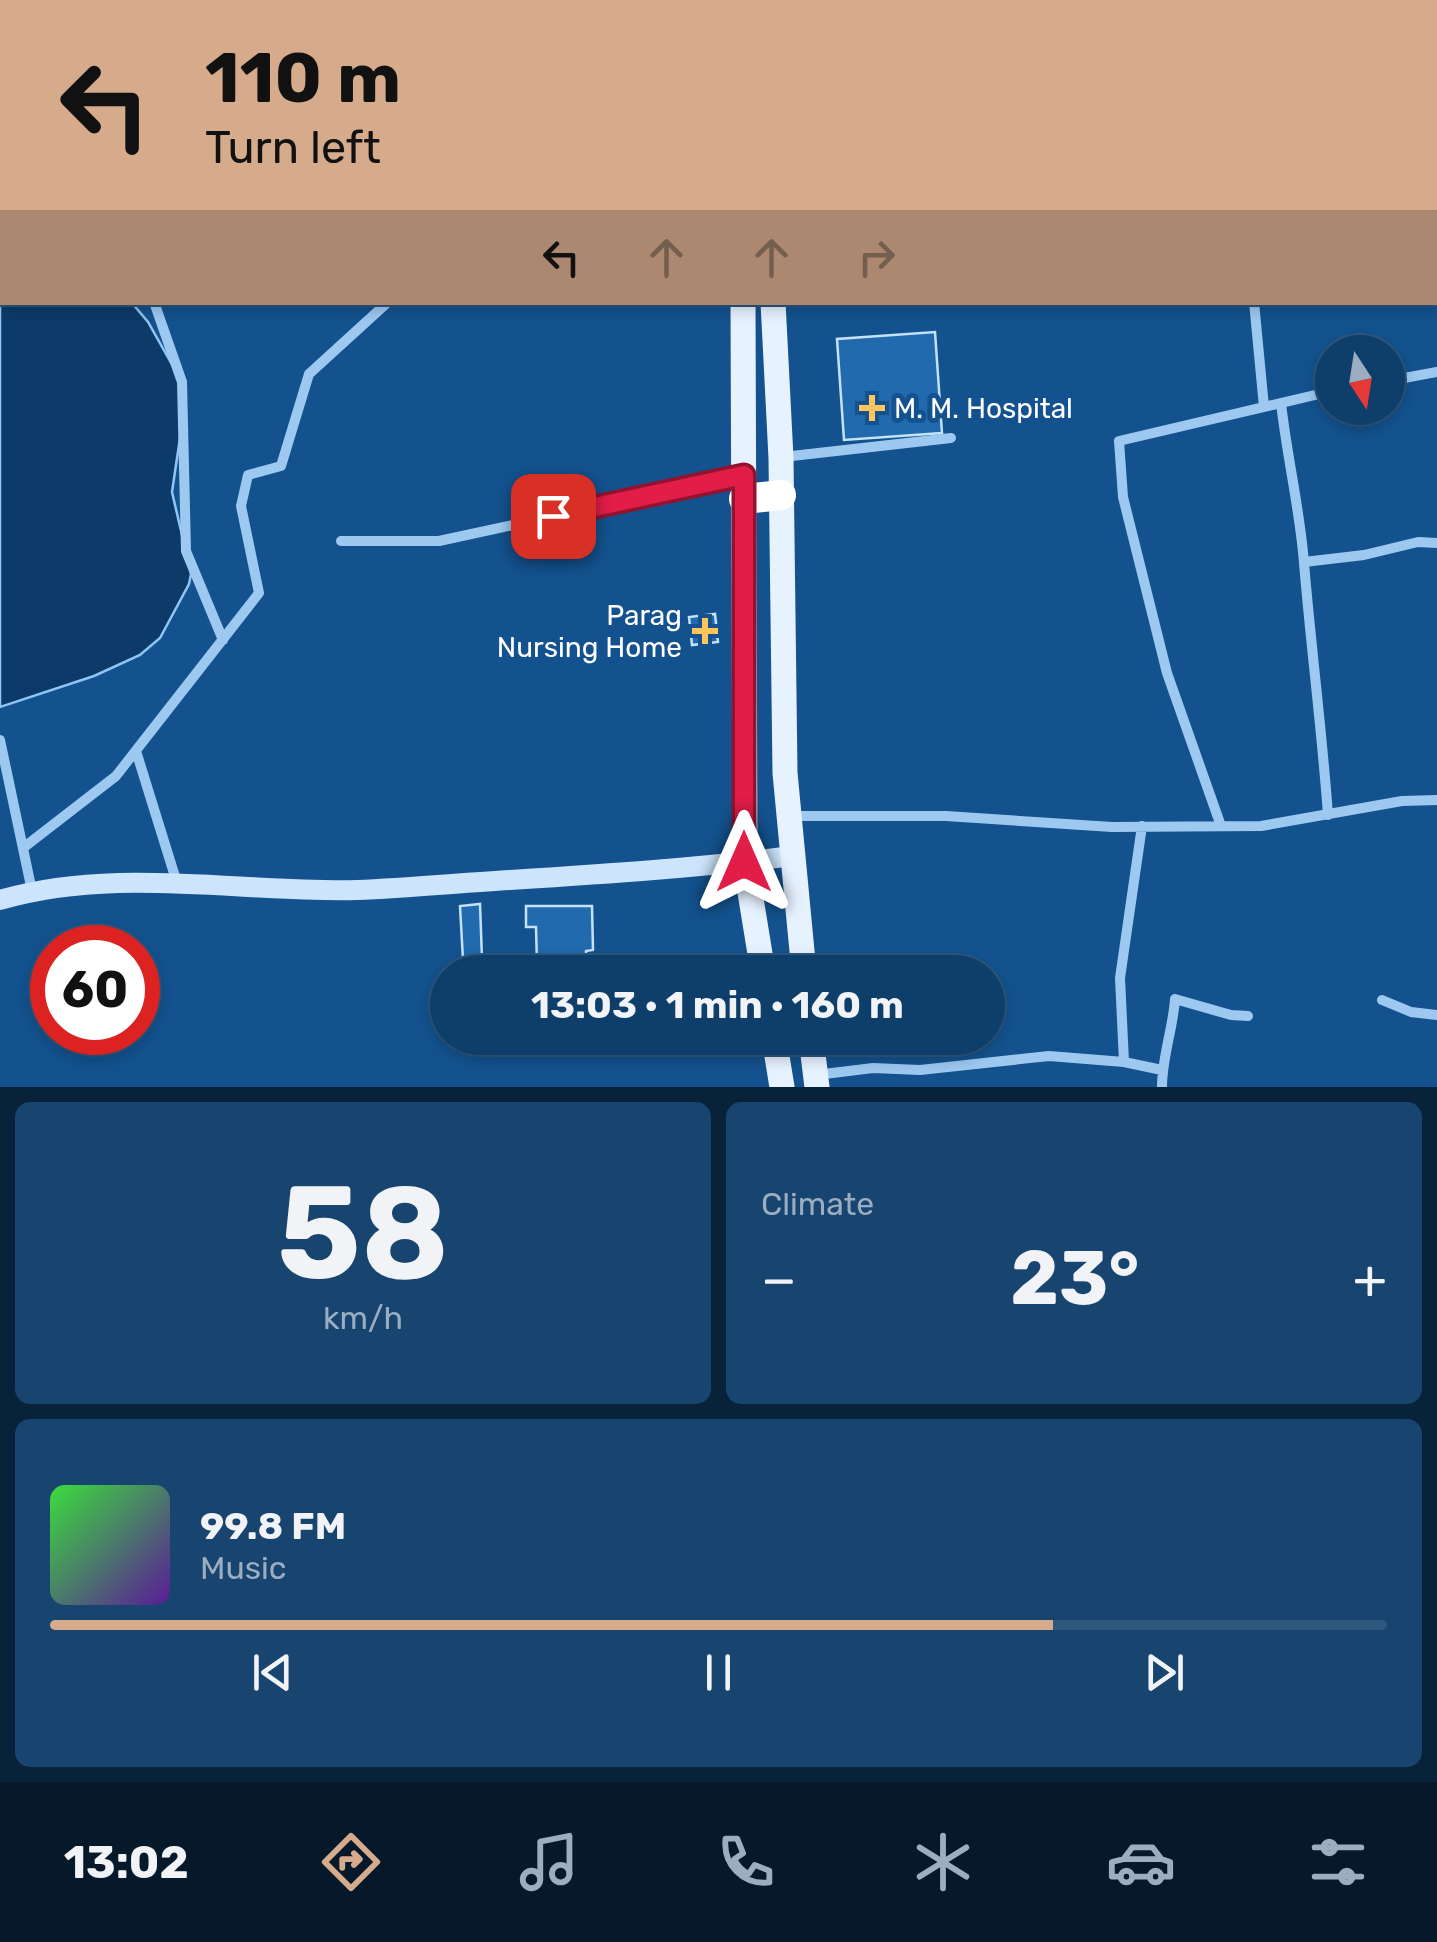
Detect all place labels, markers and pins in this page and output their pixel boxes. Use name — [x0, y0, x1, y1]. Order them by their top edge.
place label: M. M. Hospital — [894, 392, 1073, 425]
marker: M. M. Hospital — [859, 395, 885, 421]
pin — [511, 474, 596, 559]
place label: Parag Nursing Home — [497, 599, 682, 664]
marker: Parag Nursing Home — [692, 618, 718, 644]

